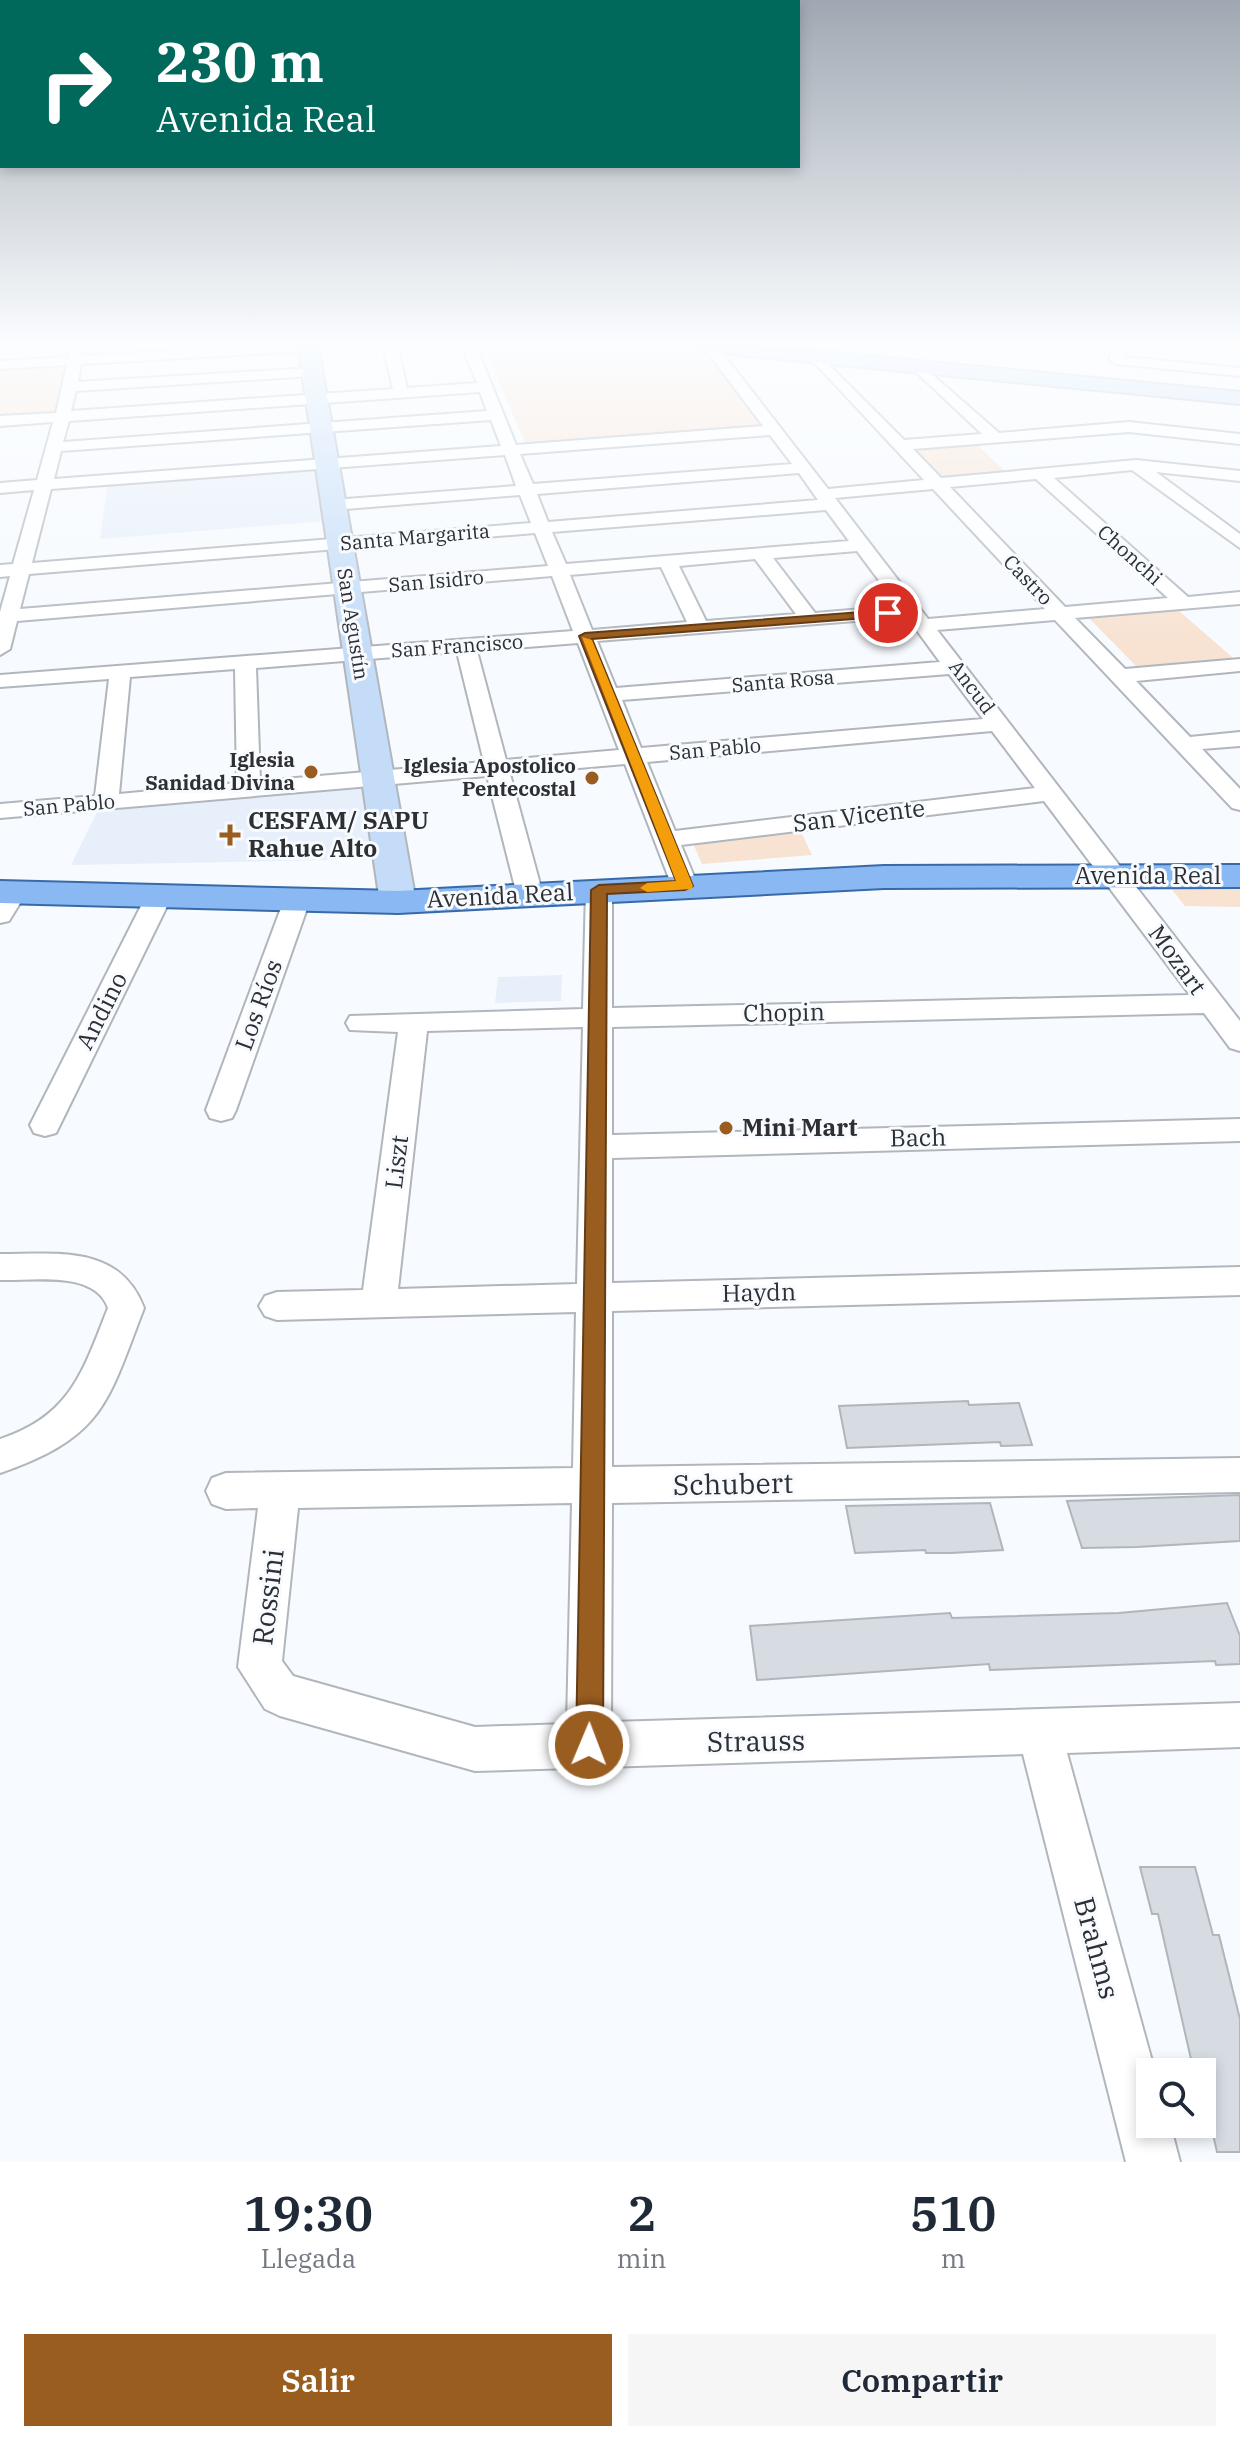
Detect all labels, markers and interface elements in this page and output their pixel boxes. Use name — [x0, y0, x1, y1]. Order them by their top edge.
text: 230 m — [156, 25, 324, 97]
icon: right — [24, 32, 128, 136]
text: Avenida Real — [156, 95, 376, 142]
street label: Santa Margarita — [339, 517, 491, 556]
street label: Chonchi — [1092, 518, 1169, 591]
street label: Castro — [998, 549, 1059, 611]
street label: San Isidro — [387, 563, 485, 598]
street label: San Agustín — [331, 566, 376, 682]
pin — [854, 579, 922, 647]
icon: arrive — [866, 591, 910, 635]
street label: San Francisco — [390, 627, 524, 664]
street label: Ancud — [943, 654, 1002, 719]
street label: Santa Rosa — [730, 663, 836, 698]
street label: San Pablo — [668, 731, 762, 766]
place label: Iglesia Sanidad Divina — [145, 746, 295, 796]
place label: Iglesia Apostolico Pentecostal — [403, 752, 576, 802]
marker: Iglesia Sanidad Divina — [302, 763, 320, 781]
marker: Iglesia Apostolico Pentecostal — [583, 769, 601, 787]
street label: San Pablo — [22, 787, 116, 822]
street label: San Vicente — [791, 791, 927, 839]
place label: CESFAM/ SAPU Rahue Alto — [248, 804, 429, 864]
marker: CESFAM/ SAPU Rahue Alto — [219, 824, 241, 846]
street label: Avenida Real — [1075, 859, 1221, 891]
street label: Avenida Real — [426, 875, 574, 915]
street label: Mozart — [1142, 918, 1214, 1001]
street label: Los Ríos — [227, 955, 289, 1054]
street label: Andino — [68, 966, 134, 1055]
street label: Chopin — [743, 995, 825, 1029]
place label: Mini Mart — [742, 1111, 857, 1143]
marker: Mini Mart — [717, 1119, 735, 1137]
street label: Bach — [889, 1121, 947, 1153]
street label: Liszt — [377, 1133, 415, 1190]
street label: Haydn — [722, 1275, 796, 1309]
street label: Schubert — [673, 1464, 794, 1503]
street label: Rossini — [243, 1547, 292, 1647]
position arrow — [547, 1703, 631, 1787]
street label: Strauss — [706, 1721, 806, 1760]
street label: Brahms — [1066, 1893, 1129, 2003]
map controls — [1136, 2058, 1216, 2138]
button: search — [1136, 2058, 1216, 2138]
text: 19:30 — [244, 2182, 373, 2244]
text: 2 — [627, 2182, 656, 2244]
text: 510 — [910, 2182, 996, 2244]
text: Llegada — [261, 2241, 356, 2275]
text: min — [617, 2241, 666, 2275]
text: m — [941, 2241, 966, 2275]
button: Salir — [24, 2334, 612, 2426]
button: Compartir — [628, 2334, 1216, 2426]

